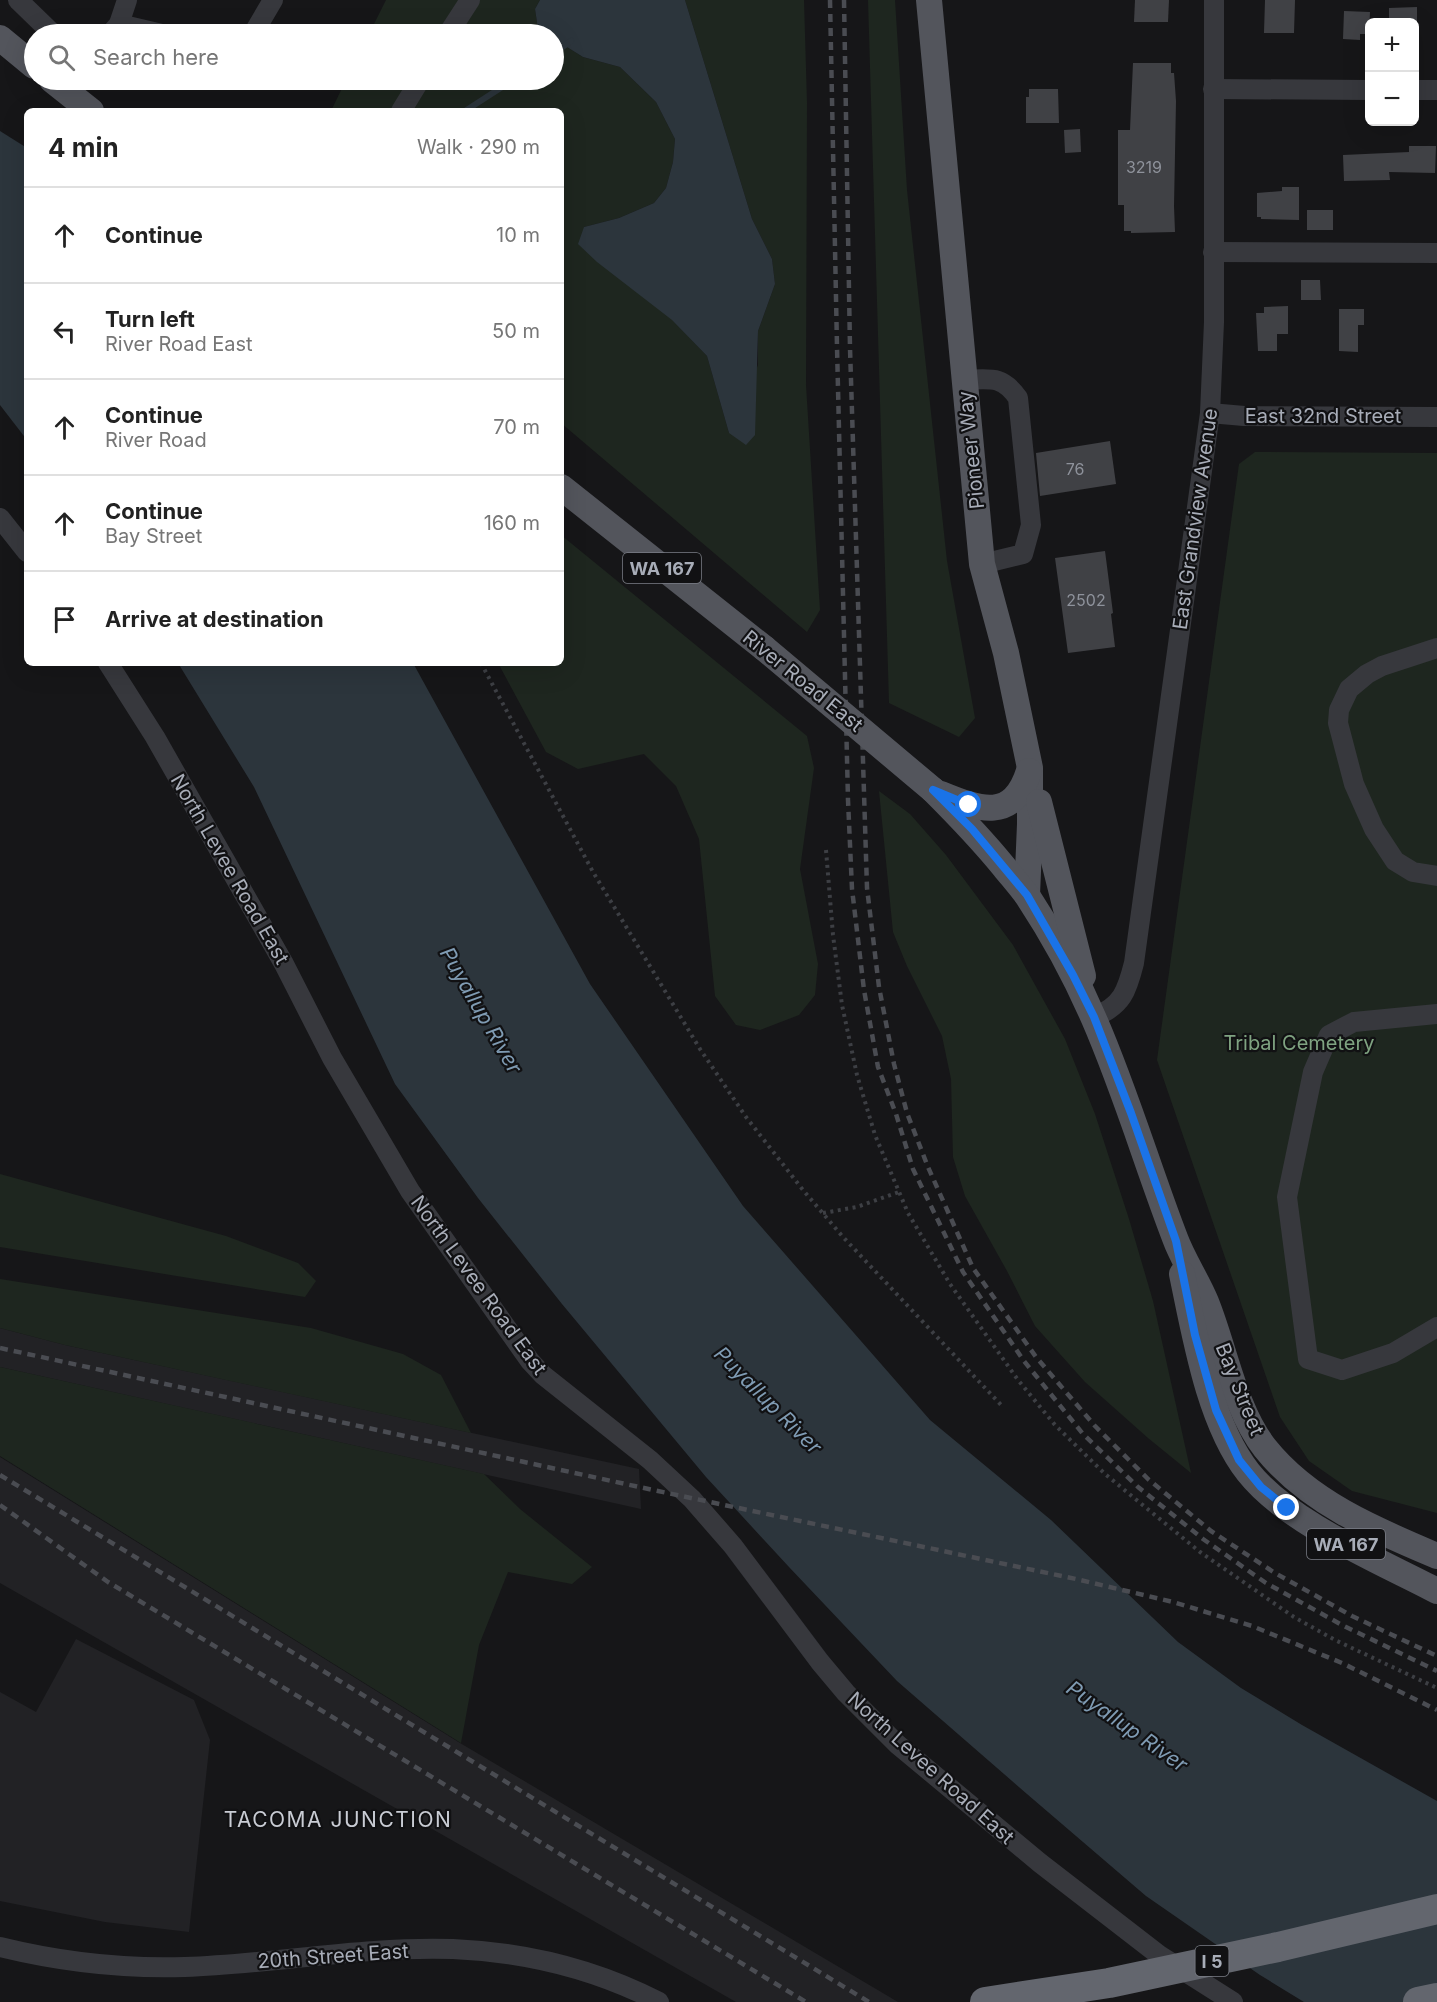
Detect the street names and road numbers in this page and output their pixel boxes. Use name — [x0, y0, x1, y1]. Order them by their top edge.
street label: Pioneer Way — [953, 390, 989, 510]
street label: East 32nd Street — [1245, 404, 1402, 428]
street label: East Grandview Avenue — [1168, 407, 1222, 631]
road number: WA 167 — [623, 553, 701, 583]
street label: River Road East — [738, 625, 868, 737]
street label: North Levee Road East — [166, 770, 294, 969]
street label: North Levee Road East — [406, 1191, 552, 1380]
street label: Bay Street — [1211, 1339, 1270, 1439]
road number: WA 167 — [1307, 1529, 1385, 1559]
street label: North Levee Road East — [843, 1687, 1019, 1849]
street label: 20th Street East — [257, 1939, 410, 1973]
road number: I 5 — [1196, 1946, 1228, 1976]

